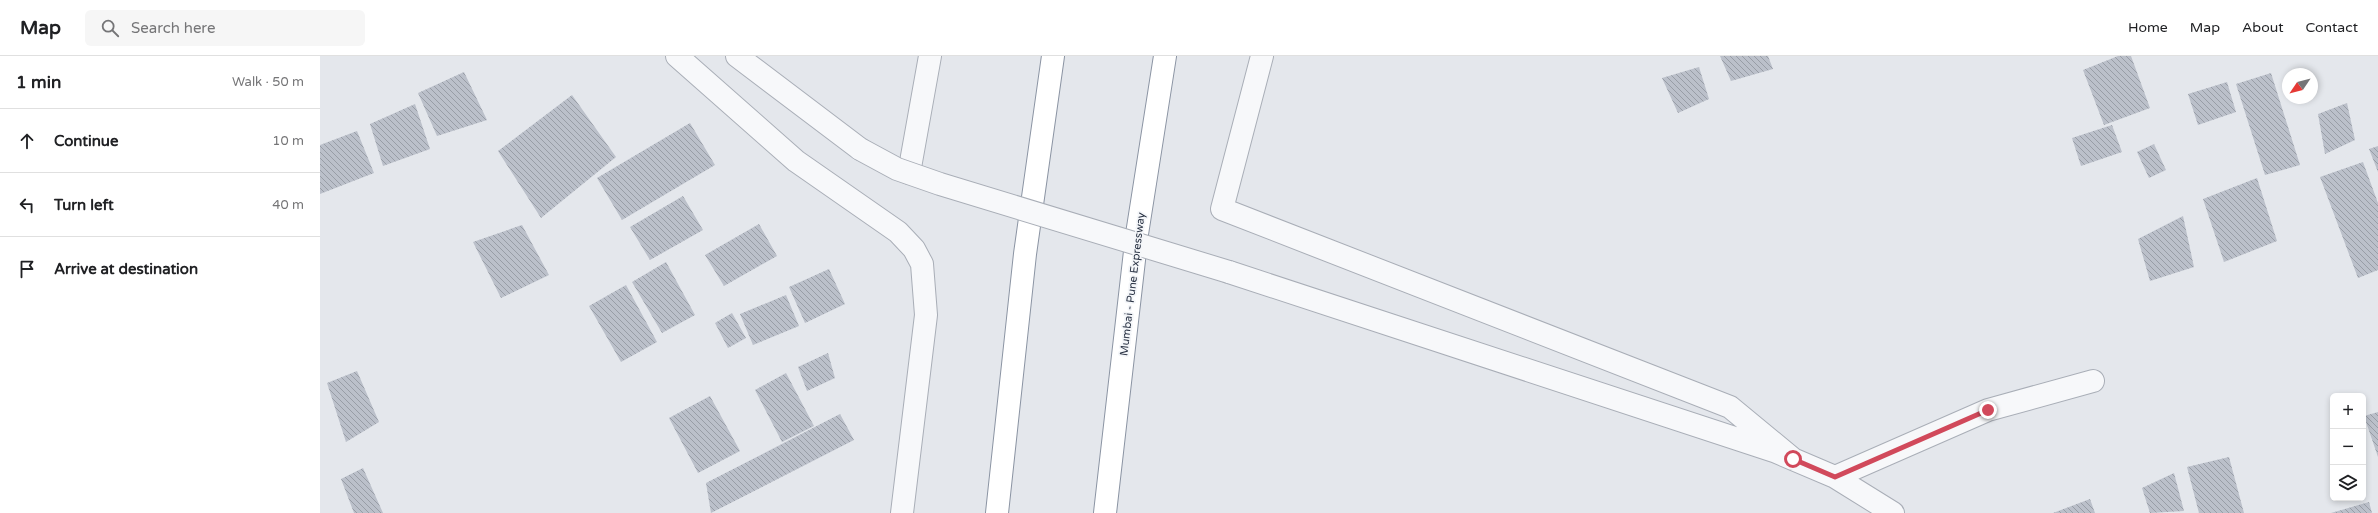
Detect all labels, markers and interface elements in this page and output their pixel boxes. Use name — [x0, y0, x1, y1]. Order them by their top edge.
search box — [85, 10, 365, 46]
text: Map — [20, 17, 61, 39]
icon: search — [99, 17, 121, 39]
text: Search here — [131, 19, 215, 37]
text: Home — [2128, 19, 2168, 36]
text: Map — [2190, 19, 2220, 36]
text: About — [2242, 19, 2284, 36]
text: Contact — [2306, 19, 2358, 36]
north arrow — [2282, 68, 2318, 104]
text: 1 min — [16, 72, 61, 93]
text: Walk · 50 m — [232, 74, 304, 90]
icon: ahead — [16, 130, 38, 152]
text: Continue — [54, 132, 118, 150]
text: 10 m — [272, 133, 304, 149]
icon: left — [16, 194, 38, 216]
text: Turn left — [54, 196, 114, 214]
text: 40 m — [272, 197, 304, 213]
street label: Mumbai - Pune Expressway — [1117, 211, 1148, 357]
icon: arrive — [16, 258, 38, 280]
text: Arrive at destination — [54, 260, 198, 278]
map controls — [2330, 393, 2366, 501]
button: + — [2330, 393, 2366, 429]
route end — [1979, 401, 1997, 419]
button: − — [2330, 429, 2366, 465]
route start — [1784, 450, 1802, 468]
button: layers — [2330, 465, 2366, 501]

